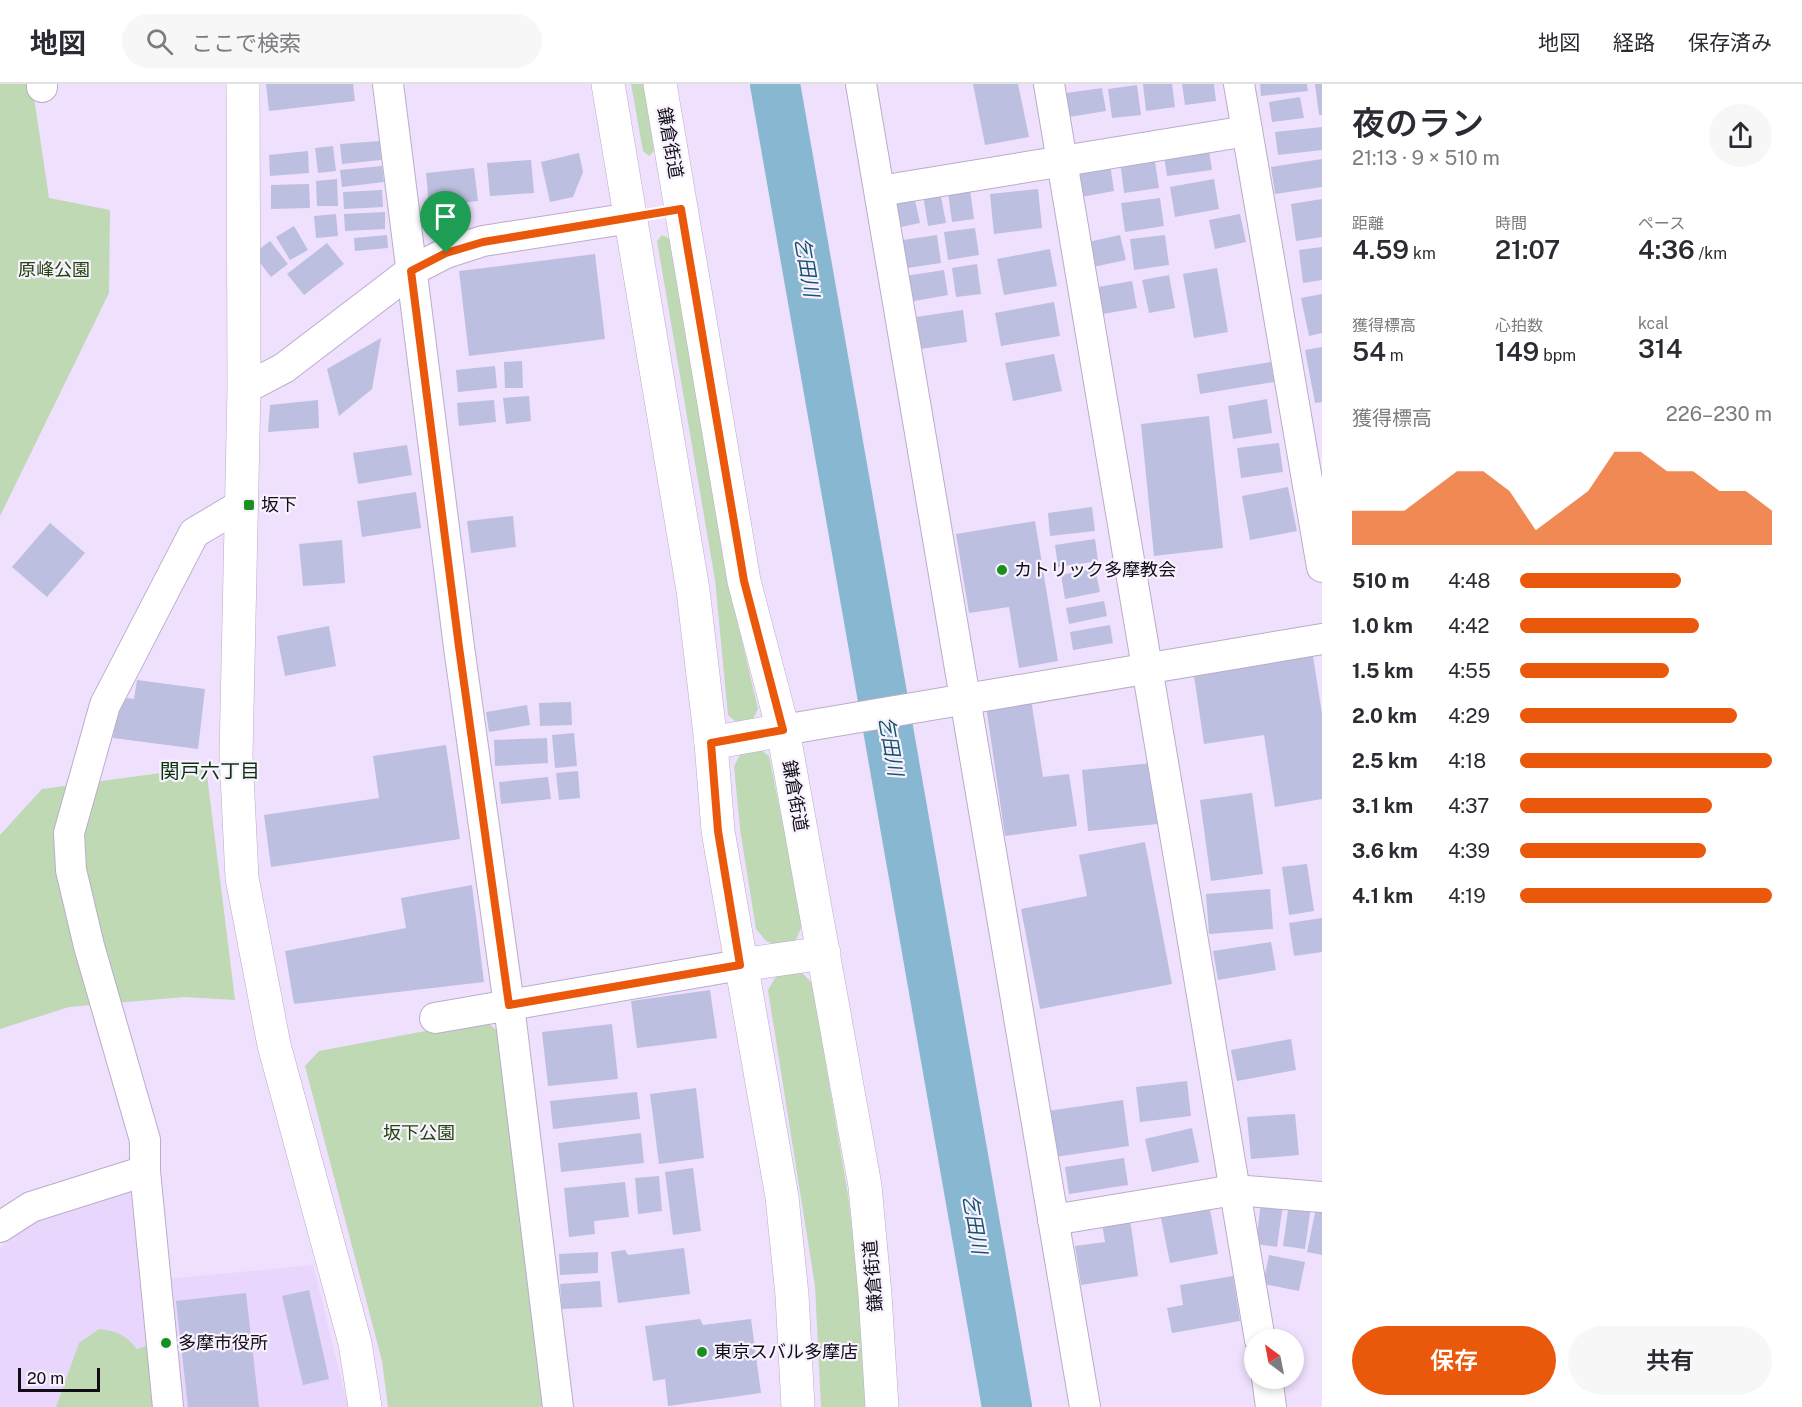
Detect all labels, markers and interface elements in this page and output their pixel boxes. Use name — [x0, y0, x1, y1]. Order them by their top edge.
search box — [122, 14, 542, 68]
icon: search — [143, 25, 176, 58]
text: 地図 — [30, 26, 86, 59]
text: ここで検索 — [191, 30, 301, 56]
text: 地図 — [1538, 30, 1580, 55]
text: 経路 — [1613, 30, 1655, 55]
text: 保存済み — [1688, 30, 1772, 55]
text: 夜のラン — [1352, 104, 1484, 142]
button: share — [1709, 104, 1772, 167]
street label: 鎌倉街道 — [654, 106, 687, 180]
text: 21:13 · 9 × 510 m — [1352, 146, 1500, 170]
pin — [420, 191, 471, 253]
icon: arrive — [429, 200, 462, 233]
text: 距離 — [1352, 214, 1384, 233]
text: 時間 — [1495, 214, 1527, 233]
text: ペース — [1638, 214, 1685, 233]
text: 4.59 — [1352, 234, 1409, 265]
text: 21:07 — [1495, 234, 1560, 265]
text: 4:36 — [1638, 234, 1695, 265]
water label: 乞田川 — [790, 235, 824, 301]
text: km — [1409, 244, 1436, 263]
text: /km — [1695, 244, 1727, 263]
park label: 原峰公園 — [18, 259, 90, 280]
text: kcal — [1638, 314, 1669, 333]
text: 獲得標高 — [1352, 316, 1416, 335]
text: 心拍数 — [1495, 316, 1543, 335]
text: 314 — [1638, 333, 1683, 364]
text: 54 — [1352, 336, 1386, 367]
text: 149 — [1495, 336, 1539, 367]
text: m — [1386, 346, 1404, 365]
text: bpm — [1539, 346, 1576, 365]
text: 226–230 m — [1666, 402, 1772, 426]
text: 獲得標高 — [1352, 406, 1432, 430]
place label: 坂下 — [261, 494, 297, 515]
marker: 坂下 — [242, 498, 256, 512]
place label: カトリック多摩教会 — [1014, 559, 1176, 580]
marker: カトリック多摩教会 — [995, 563, 1009, 577]
text: 510 m — [1352, 569, 1409, 593]
text: 4:48 — [1448, 569, 1490, 593]
text: 1.0 km — [1352, 614, 1413, 638]
text: 4:42 — [1448, 614, 1489, 638]
text: 1.5 km — [1352, 659, 1413, 683]
text: 4:55 — [1448, 659, 1491, 683]
text: 2.0 km — [1352, 704, 1417, 728]
text: 4:29 — [1448, 704, 1490, 728]
water label: 乞田川 — [874, 714, 908, 780]
text: 2.5 km — [1352, 749, 1418, 773]
text: 4:18 — [1448, 749, 1486, 773]
district label: 関戸六丁目 — [160, 759, 260, 783]
street label: 鎌倉街道 — [779, 759, 812, 833]
text: 3.1 km — [1352, 794, 1413, 818]
text: 4:37 — [1448, 794, 1489, 818]
text: 3.6 km — [1352, 839, 1418, 863]
text: 4:39 — [1448, 839, 1490, 863]
text: 4.1 km — [1352, 884, 1413, 908]
text: 4:19 — [1448, 884, 1486, 908]
park label: 坂下公園 — [383, 1122, 455, 1143]
water label: 乞田川 — [958, 1192, 992, 1258]
street label: 鎌倉街道 — [859, 1239, 886, 1313]
button: 保存 — [1352, 1326, 1556, 1395]
button: 共有 — [1568, 1326, 1772, 1395]
north arrow — [1244, 1329, 1304, 1389]
map controls — [1244, 1329, 1304, 1389]
place label: 多摩市役所 — [178, 1332, 268, 1353]
marker: 多摩市役所 — [159, 1336, 173, 1350]
place label: 東京スバル多摩店 — [714, 1341, 858, 1362]
marker: 東京スバル多摩店 — [695, 1345, 709, 1359]
scale bar — [18, 1365, 100, 1392]
text: 20 m — [27, 1369, 64, 1388]

